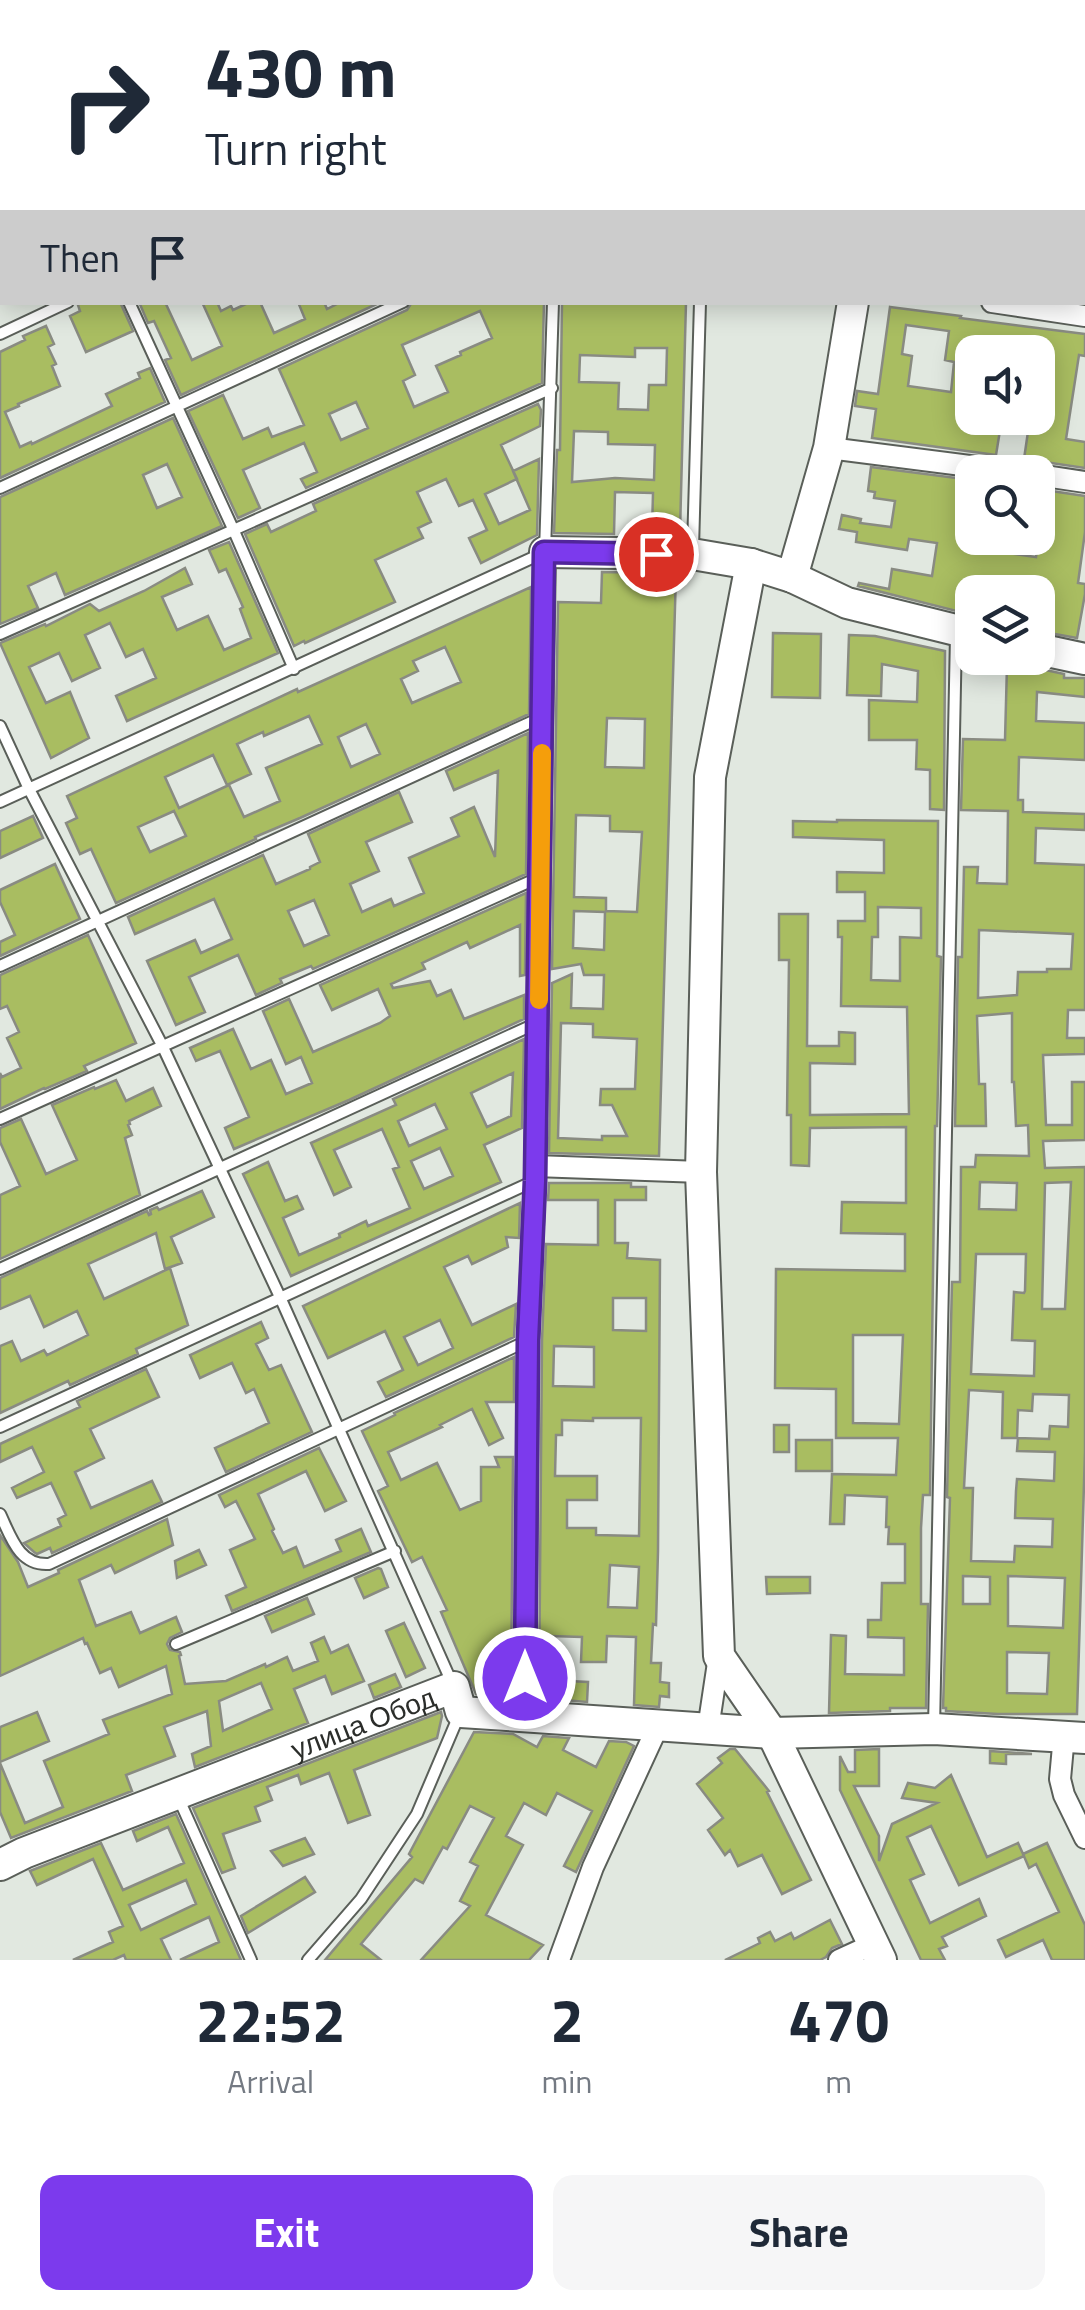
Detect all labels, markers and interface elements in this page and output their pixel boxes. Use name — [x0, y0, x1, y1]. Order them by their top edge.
text: 430 m — [205, 18, 397, 124]
icon: right — [40, 40, 170, 170]
text: Turn right — [205, 114, 387, 182]
text: Then — [40, 229, 120, 287]
icon: arrive — [140, 230, 195, 285]
map controls — [955, 335, 1055, 675]
button: sound — [955, 335, 1055, 435]
button: search — [955, 455, 1055, 555]
pin — [614, 512, 699, 597]
icon: arrive — [629, 527, 684, 582]
button: layers — [955, 575, 1055, 675]
position arrow — [473, 1626, 577, 1730]
street label: улица Обод — [284, 1675, 442, 1770]
text: 22:52 — [196, 1974, 346, 2065]
text: 2 — [550, 1974, 584, 2065]
text: 470 — [788, 1974, 889, 2065]
text: Arrival — [227, 2057, 314, 2105]
text: min — [541, 2057, 592, 2105]
text: m — [825, 2057, 852, 2105]
button: Exit — [40, 2175, 533, 2290]
button: Share — [553, 2175, 1045, 2290]

